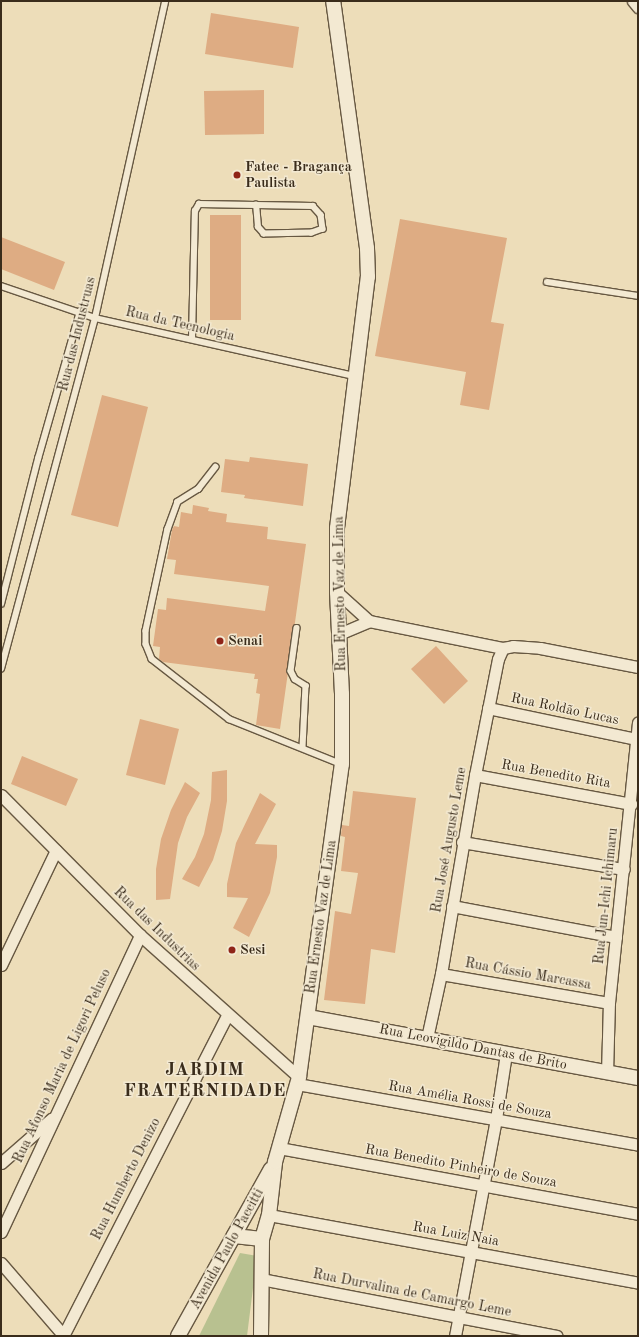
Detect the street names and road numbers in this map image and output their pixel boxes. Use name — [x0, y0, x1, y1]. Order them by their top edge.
street label: Rua das Industruas — [55, 275, 99, 393]
street label: Rua da Tecnologia — [124, 303, 236, 345]
street label: Rua Ernesto Vaz de Lima — [330, 516, 350, 672]
street label: Rua Roldão Lucas — [509, 689, 621, 729]
street label: Rua Benedito Rita — [500, 756, 612, 792]
street label: Rua José Augusto Leme — [428, 766, 470, 914]
street label: Rua Jun-Ichi Ichimaru — [590, 827, 622, 965]
street label: Rua Ernesto Vaz de Lima — [302, 839, 340, 995]
street label: Rua das Industrias — [110, 883, 204, 975]
street label: Rua Cássio Marcassa — [464, 955, 592, 993]
street label: Rua Afonso Maria de Ligori Peluso — [10, 966, 114, 1166]
street label: Rua Leovigildo Dantas de Brito — [378, 1021, 568, 1073]
street label: Rua Amélia Rossi de Souza — [387, 1077, 553, 1123]
street label: Rua Humberto Denizo — [88, 1115, 164, 1243]
street label: Rua Benedito Pinheiro de Souza — [364, 1141, 558, 1191]
street label: Avenida Paulo Paccitti — [187, 1186, 267, 1312]
street label: Rua Luiz Naia — [411, 1218, 501, 1250]
street label: Rua Durvalina de Camargo Leme — [311, 1265, 513, 1321]

